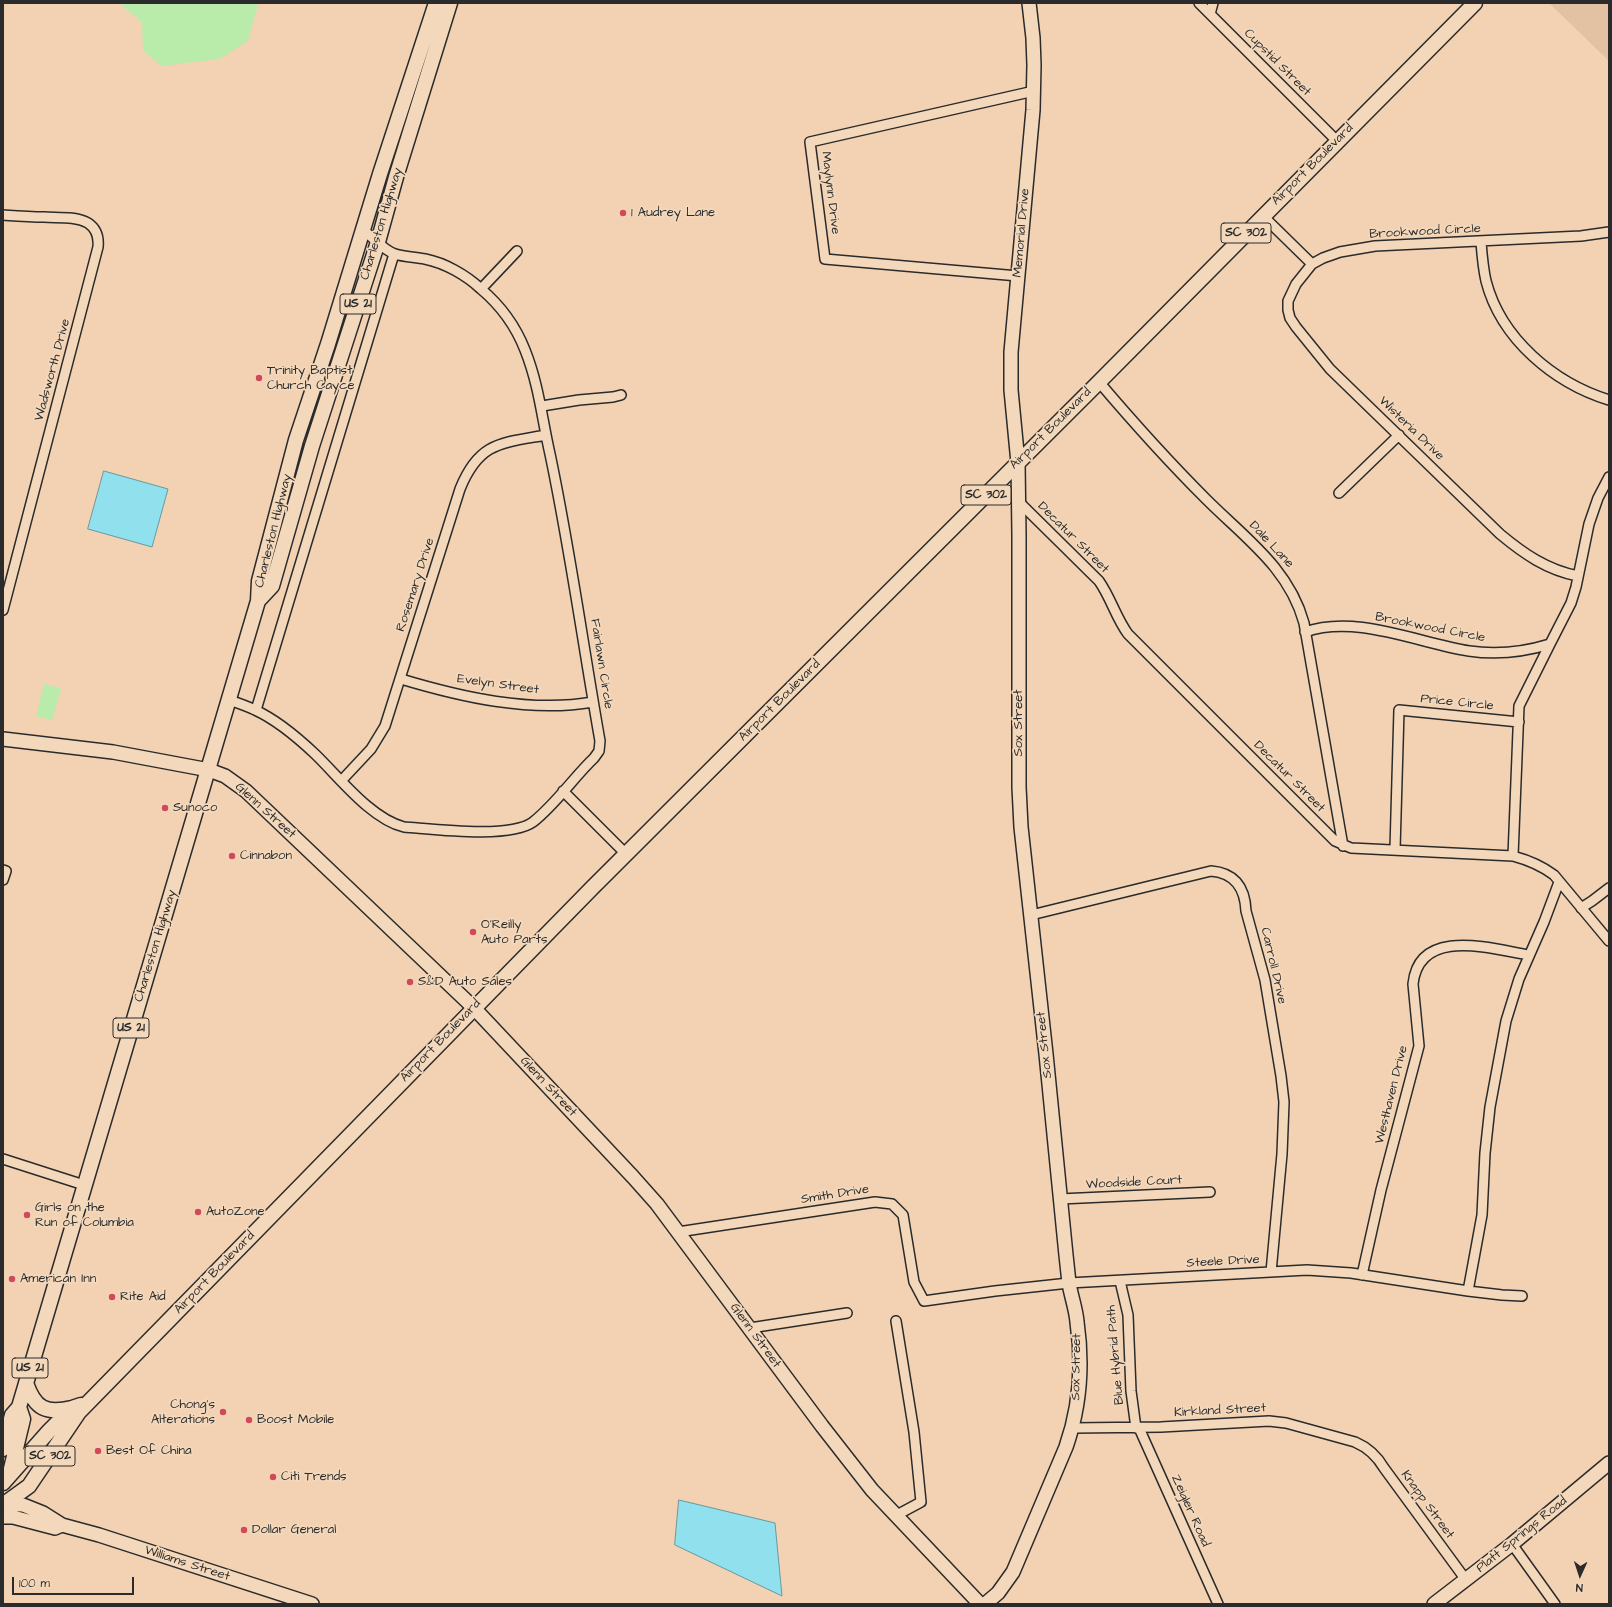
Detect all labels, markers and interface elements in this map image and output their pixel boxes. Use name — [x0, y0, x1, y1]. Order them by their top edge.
street label: Cupstid Street — [1240, 26, 1314, 100]
street label: Airport Boulevard — [1269, 121, 1357, 209]
street label: Maylynn Drive — [817, 151, 843, 235]
street label: Charleston Highway — [358, 166, 406, 282]
street label: Memorial Drive — [1010, 188, 1034, 278]
place label: 1 Audrey Lane — [631, 205, 715, 221]
marker: 1 Audrey Lane — [618, 208, 628, 218]
street label: Brookwood Circle — [1369, 221, 1481, 243]
road number: SC 302 — [1221, 223, 1271, 243]
road number: US 21 — [340, 294, 376, 314]
street label: Wadsworth Drive — [32, 317, 74, 423]
place label: Trinity Baptist Church Cayce — [267, 363, 354, 394]
marker: Trinity Baptist Church Cayce — [254, 373, 264, 383]
street label: Airport Boulevard — [1007, 385, 1095, 473]
street label: Wisteria Drive — [1375, 394, 1447, 464]
street label: Charleston Highway — [252, 473, 296, 589]
road number: SC 302 — [961, 485, 1011, 505]
street label: Decatur Street — [1034, 499, 1112, 577]
street label: Dale Lane — [1245, 518, 1297, 572]
street label: Rosemary Drive — [393, 536, 439, 634]
street label: Brookwood Circle — [1374, 610, 1486, 646]
street label: Fairlawn Circle — [586, 618, 616, 710]
street label: Airport Boulevard — [736, 657, 824, 745]
street label: Evelyn Street — [456, 672, 540, 698]
street label: Sox Street — [1011, 689, 1027, 757]
street label: Price Circle — [1420, 691, 1494, 715]
street label: Decatur Street — [1250, 738, 1328, 816]
street label: Glenn Street — [231, 780, 299, 842]
place label: Sunoco — [173, 800, 217, 816]
marker: Sunoco — [160, 803, 170, 813]
place label: Cinnabon — [240, 848, 292, 864]
marker: Cinnabon — [227, 851, 237, 861]
street label: Charleston Highway — [132, 888, 180, 1004]
place label: O'Reilly Auto Parts — [481, 917, 548, 948]
street label: Carroll Drive — [1257, 926, 1289, 1006]
marker: O'Reilly Auto Parts — [468, 927, 478, 937]
place label: S&D Auto Sales — [418, 974, 512, 990]
marker: S&D Auto Sales — [405, 977, 415, 987]
street label: Airport Boulevard — [398, 996, 484, 1086]
street label: Sox Street — [1034, 1011, 1056, 1079]
road number: US 21 — [113, 1018, 149, 1038]
street label: Westhaven Drive — [1372, 1044, 1412, 1146]
street label: Glenn Street — [516, 1054, 580, 1120]
street label: Woodside Court — [1085, 1173, 1183, 1193]
street label: Smith Drive — [800, 1182, 870, 1208]
place label: Girls on the Run of Columbia — [35, 1200, 134, 1231]
place label: AutoZone — [206, 1204, 265, 1220]
marker: AutoZone — [193, 1207, 203, 1217]
marker: Girls on the Run of Columbia — [22, 1210, 32, 1220]
street label: Airport Boulevard — [172, 1228, 258, 1318]
street label: Steele Drive — [1186, 1252, 1260, 1272]
place label: American Inn — [20, 1271, 96, 1287]
marker: American Inn — [7, 1274, 17, 1284]
place label: Rite Aid — [120, 1289, 166, 1305]
marker: Rite Aid — [107, 1292, 117, 1302]
street label: Glenn Street — [726, 1301, 784, 1371]
street label: Blue Hybrid Path — [1104, 1304, 1128, 1406]
street label: Sox Street — [1069, 1333, 1085, 1401]
road number: US 21 — [12, 1358, 48, 1378]
place label: Chong's Alterations — [151, 1397, 215, 1428]
street label: Kirkland Street — [1174, 1401, 1266, 1421]
marker: Chong's Alterations — [218, 1407, 228, 1417]
place label: Boost Mobile — [257, 1412, 334, 1428]
marker: Boost Mobile — [244, 1415, 254, 1425]
place label: Best Of China — [106, 1443, 192, 1459]
road number: SC 302 — [25, 1446, 75, 1466]
marker: Best Of China — [93, 1446, 103, 1456]
street label: Knapp Street — [1397, 1468, 1457, 1542]
place label: Citi Trends — [281, 1469, 347, 1485]
marker: Citi Trends — [268, 1472, 278, 1482]
street label: Zeigler Road — [1167, 1473, 1213, 1549]
street label: Platt Springs Road — [1473, 1494, 1571, 1576]
place label: Dollar General — [252, 1522, 336, 1538]
marker: Dollar General — [239, 1525, 249, 1535]
street label: Williams Street — [142, 1543, 232, 1585]
north arrow — [1560, 1555, 1600, 1595]
scale bar — [14, 1569, 136, 1595]
text: 100 m — [19, 1575, 50, 1592]
text: N — [1576, 1580, 1583, 1595]

